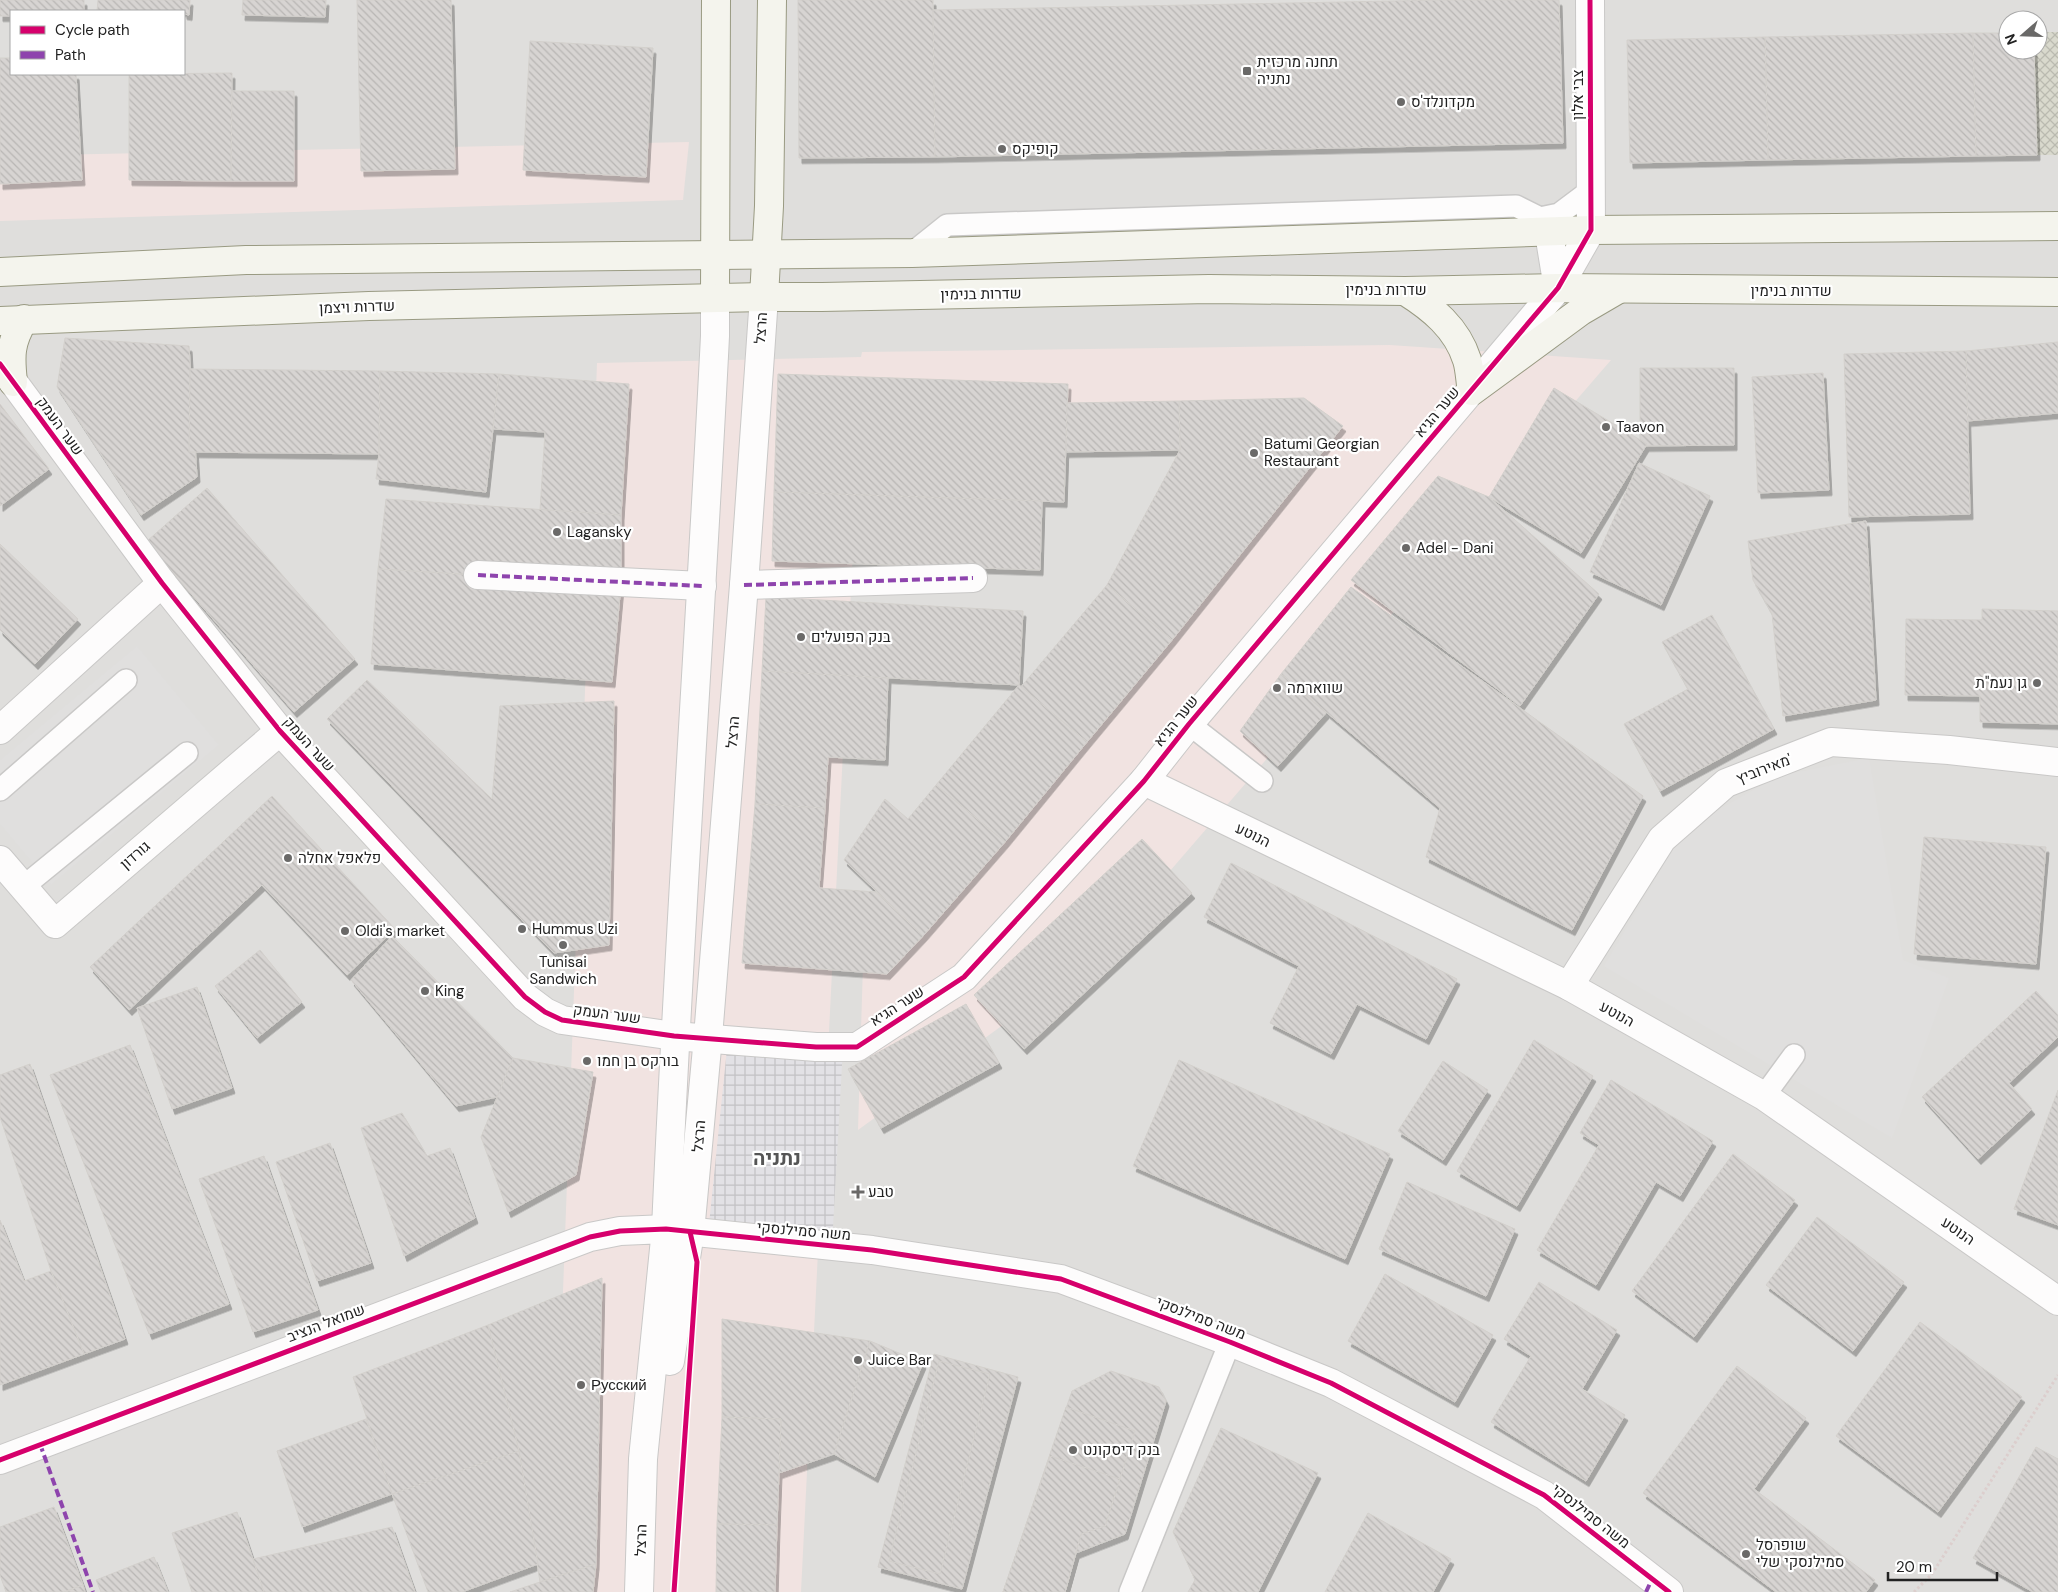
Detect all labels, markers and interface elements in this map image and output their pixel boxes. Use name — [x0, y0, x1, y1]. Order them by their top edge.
legend — [10, 10, 185, 75]
north arrow — [1998, 10, 2048, 60]
text: Cycle path — [55, 20, 130, 40]
text: N — [2001, 32, 2021, 47]
text: Path — [55, 45, 86, 65]
place label: תחנה מרכזית נתניה — [1257, 52, 1338, 89]
marker: תחנה מרכזית נתניה — [1241, 65, 1253, 77]
street label: צבי אלון — [1568, 70, 1588, 120]
place label: מקדונלד'ס — [1411, 92, 1475, 112]
marker: מקדונלד'ס — [1395, 96, 1407, 108]
place label: קופיקס — [1012, 139, 1059, 159]
marker: קופיקס — [996, 143, 1008, 155]
street label: שדרות בנימין — [1345, 280, 1427, 300]
street label: שדרות בנימין — [1750, 281, 1832, 301]
street label: שדרות בנימין — [940, 283, 1022, 305]
street label: שדרות ויצמן — [319, 296, 395, 318]
street label: הרצל — [750, 311, 772, 345]
street label: שער הגיא — [1410, 382, 1464, 442]
street label: שער העמק — [32, 393, 88, 459]
place label: Taavon — [1616, 417, 1664, 437]
marker: Taavon — [1600, 421, 1612, 433]
place label: Batumi Georgian Restaurant — [1264, 434, 1379, 471]
marker: Batumi Georgian Restaurant — [1248, 447, 1260, 459]
place label: Lagansky — [567, 522, 632, 542]
marker: Lagansky — [551, 526, 563, 538]
place label: Adel - Dani — [1416, 538, 1494, 558]
marker: Adel - Dani — [1400, 542, 1412, 554]
place label: בנק הפועלים — [811, 627, 891, 647]
marker: בנק הפועלים — [795, 631, 807, 643]
place label: גן נעמ"ת — [1976, 673, 2027, 693]
marker: גן נעמ"ת — [2031, 677, 2043, 689]
place label: שווארמה — [1287, 678, 1343, 698]
marker: שווארמה — [1271, 682, 1283, 694]
street label: שער הגיא — [1149, 691, 1203, 751]
street label: שער העמק — [279, 712, 339, 776]
street label: הרצל — [722, 715, 744, 749]
street label: מאירוביץ' — [1733, 749, 1795, 789]
street label: הנוטע — [1232, 818, 1274, 852]
street label: גורדון — [116, 836, 155, 874]
place label: פלאפל אחלה — [298, 848, 381, 868]
marker: פלאפל אחלה — [282, 852, 294, 864]
place label: Hummus Uzi — [532, 919, 618, 939]
place label: Oldi's market — [355, 921, 445, 941]
marker: Hummus Uzi — [516, 923, 528, 935]
marker: Oldi's market — [339, 925, 351, 937]
marker: Tunisai Sandwich — [557, 939, 569, 951]
place label: Tunisai Sandwich — [529, 952, 597, 989]
place label: King — [435, 981, 464, 1001]
street label: שער הגיא — [866, 981, 928, 1031]
marker: King — [419, 985, 431, 997]
street label: הנוטע — [1596, 996, 1638, 1032]
street label: שער העמק — [572, 999, 642, 1029]
place label: בורקס בן חמו — [597, 1051, 679, 1071]
marker: בורקס בן חמו — [581, 1055, 593, 1067]
street label: הרצל — [688, 1119, 710, 1153]
district label: נתניה — [753, 1145, 801, 1171]
place label: טבע — [868, 1182, 894, 1202]
marker: טבע — [852, 1186, 864, 1198]
street label: הנוטע — [1937, 1212, 1979, 1250]
street label: משה סמילנסקי — [756, 1217, 852, 1245]
street label: משה סמילנסקי — [1153, 1292, 1249, 1344]
street label: שמואל הנציב — [284, 1299, 368, 1347]
place label: Juice Bar — [868, 1350, 932, 1370]
marker: Juice Bar — [852, 1354, 864, 1366]
place label: Русский — [591, 1375, 647, 1395]
marker: Русский — [575, 1379, 587, 1391]
place label: בנק דיסקונט — [1083, 1440, 1160, 1460]
marker: בנק דיסקונט — [1067, 1444, 1079, 1456]
street label: משה סמילנסקי — [1548, 1479, 1634, 1553]
street label: הרצל — [630, 1524, 652, 1556]
place label: שופרסל סמילנסקי שלי — [1756, 1535, 1844, 1572]
marker: שופרסל סמילנסקי שלי — [1740, 1548, 1752, 1560]
scale bar — [1888, 1550, 1997, 1582]
text: 20 m — [1896, 1557, 1932, 1577]

